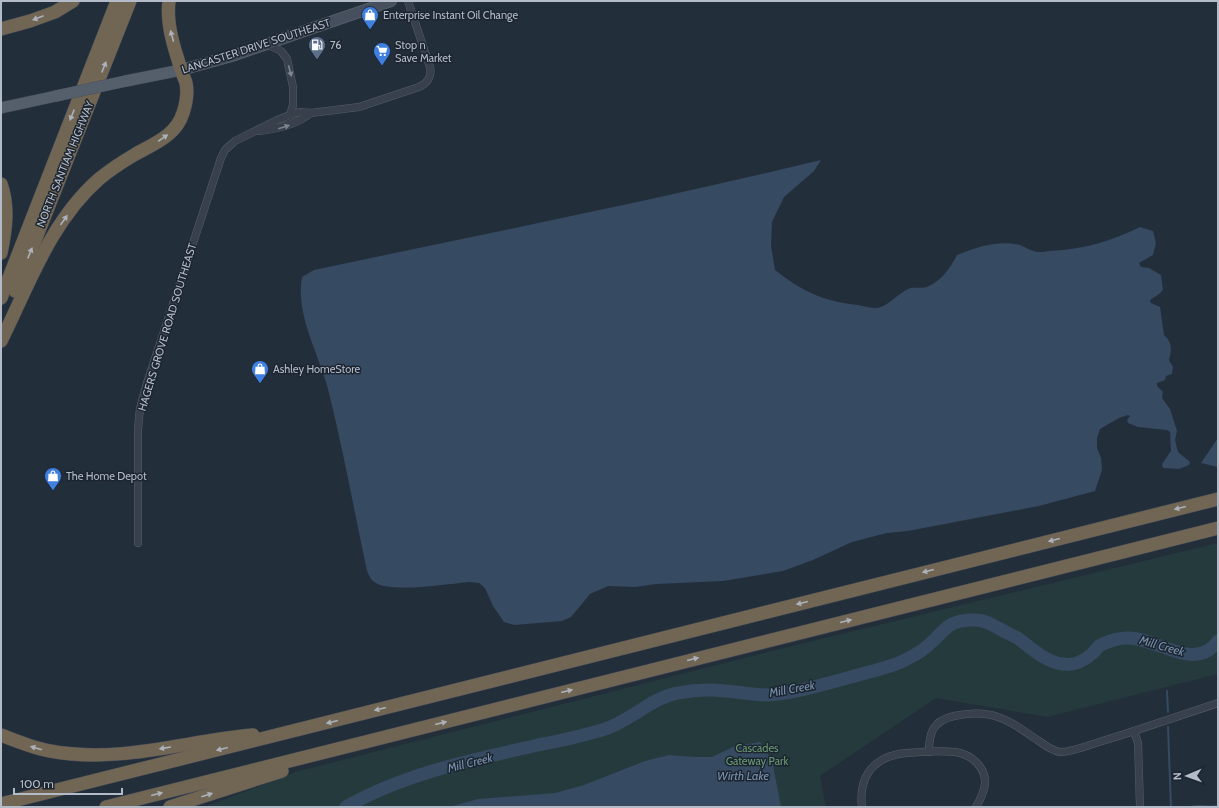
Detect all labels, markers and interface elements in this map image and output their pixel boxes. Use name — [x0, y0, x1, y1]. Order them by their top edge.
shop icon: Enterprise Instant Oil Change — [360, 5, 380, 30]
place label: Enterprise Instant Oil Change — [383, 8, 519, 22]
street label: LANCASTER DRIVE SOUTHEAST — [180, 15, 332, 77]
one-way arrow — [32, 16, 44, 22]
one-way arrow — [169, 30, 175, 42]
fuel station icon: 76 — [307, 35, 327, 60]
place label: 76 — [330, 38, 342, 52]
place label: Stop n Save Market — [395, 38, 452, 65]
supermarket icon: Stop n Save Market — [372, 41, 392, 66]
one-way arrow — [101, 61, 107, 72]
one-way arrow — [287, 65, 293, 77]
street label: NORTH SANTIAM HIGHWAY — [33, 98, 97, 229]
one-way arrow — [68, 110, 74, 122]
one-way arrow — [278, 123, 290, 129]
one-way arrow — [158, 134, 168, 142]
one-way arrow — [60, 215, 68, 225]
street label: HAGERS GROVE ROAD SOUTHEAST — [135, 241, 199, 413]
one-way arrow — [28, 246, 34, 258]
shop icon: Ashley HomeStore — [250, 359, 270, 384]
place label: Ashley HomeStore — [273, 362, 361, 376]
shop icon: The Home Depot — [43, 466, 63, 491]
place label: The Home Depot — [66, 469, 147, 483]
one-way arrow — [1174, 506, 1186, 512]
one-way arrow — [1048, 537, 1060, 543]
one-way arrow — [922, 569, 934, 575]
one-way arrow — [796, 601, 808, 607]
one-way arrow — [841, 618, 853, 624]
water label: Mill Creek — [1137, 632, 1187, 659]
one-way arrow — [687, 656, 699, 662]
water label: Mill Creek — [767, 677, 817, 700]
one-way arrow — [561, 688, 573, 694]
one-way arrow — [374, 707, 386, 713]
one-way arrow — [326, 719, 338, 725]
one-way arrow — [435, 719, 447, 725]
park label: Cascades Gateway Park — [726, 741, 788, 768]
one-way arrow — [30, 744, 42, 750]
one-way arrow — [159, 745, 171, 751]
one-way arrow — [216, 747, 228, 753]
water label: Mill Creek — [445, 749, 495, 776]
north arrow — [1167, 756, 1207, 796]
water label: Wirth Lake — [717, 768, 769, 783]
scale bar — [14, 770, 122, 796]
text: N — [1170, 772, 1184, 780]
text: 100 m — [20, 776, 54, 791]
one-way arrow — [151, 791, 163, 797]
one-way arrow — [201, 792, 213, 798]

